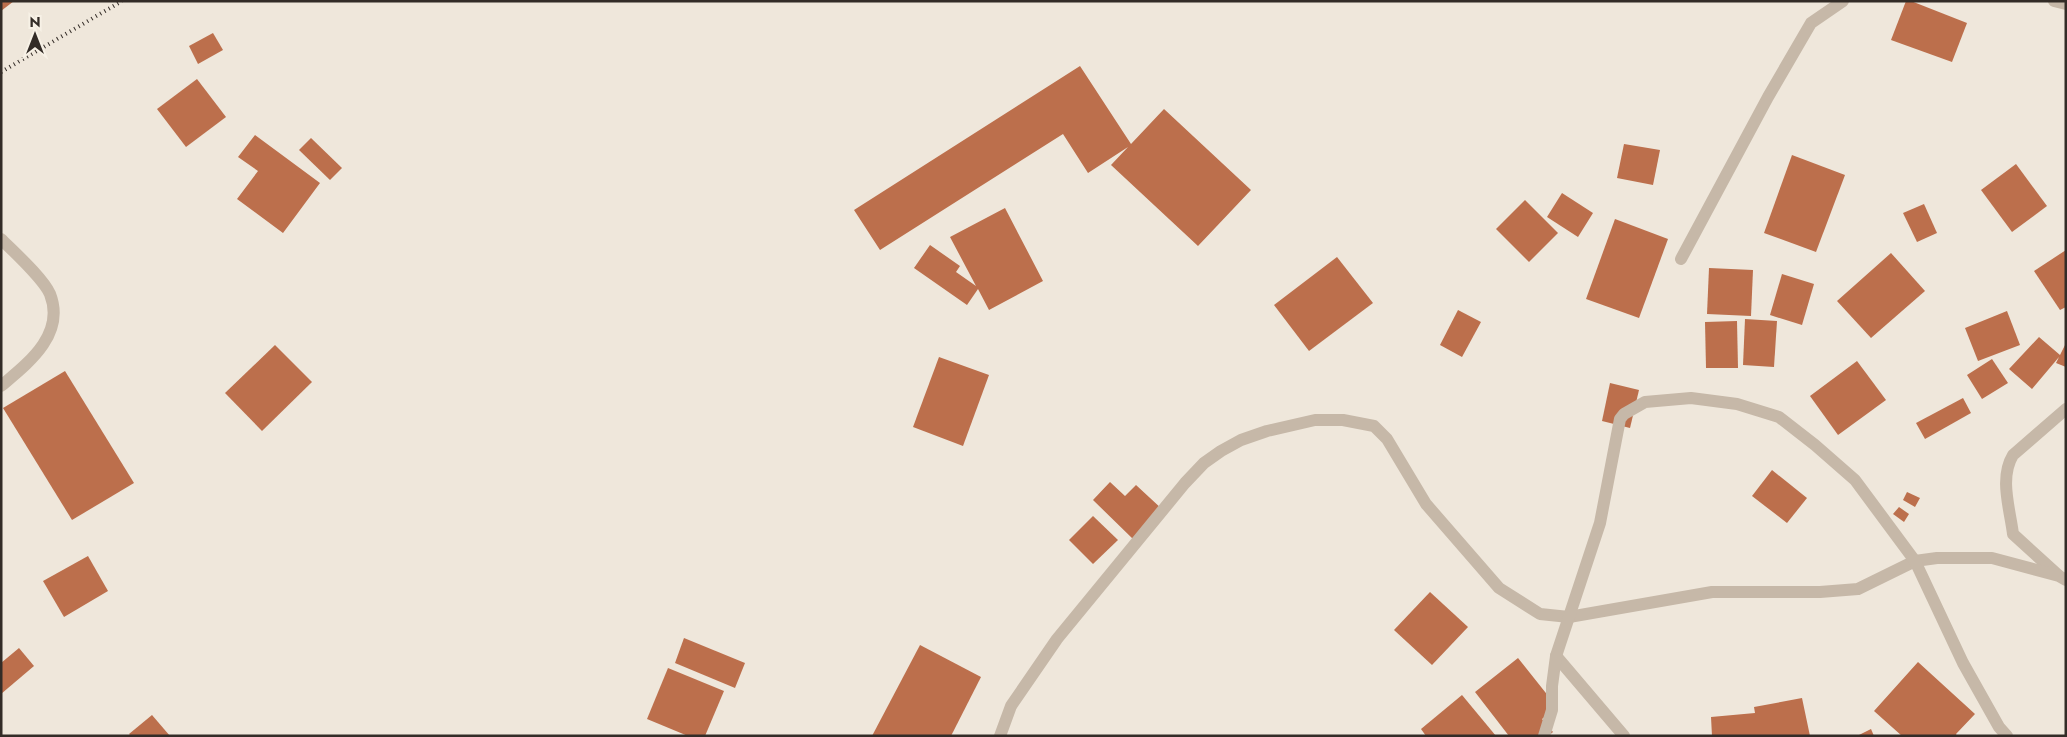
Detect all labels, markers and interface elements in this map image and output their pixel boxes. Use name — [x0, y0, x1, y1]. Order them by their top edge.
north arrow — [10, 10, 60, 60]
text: N — [29, 12, 41, 32]

